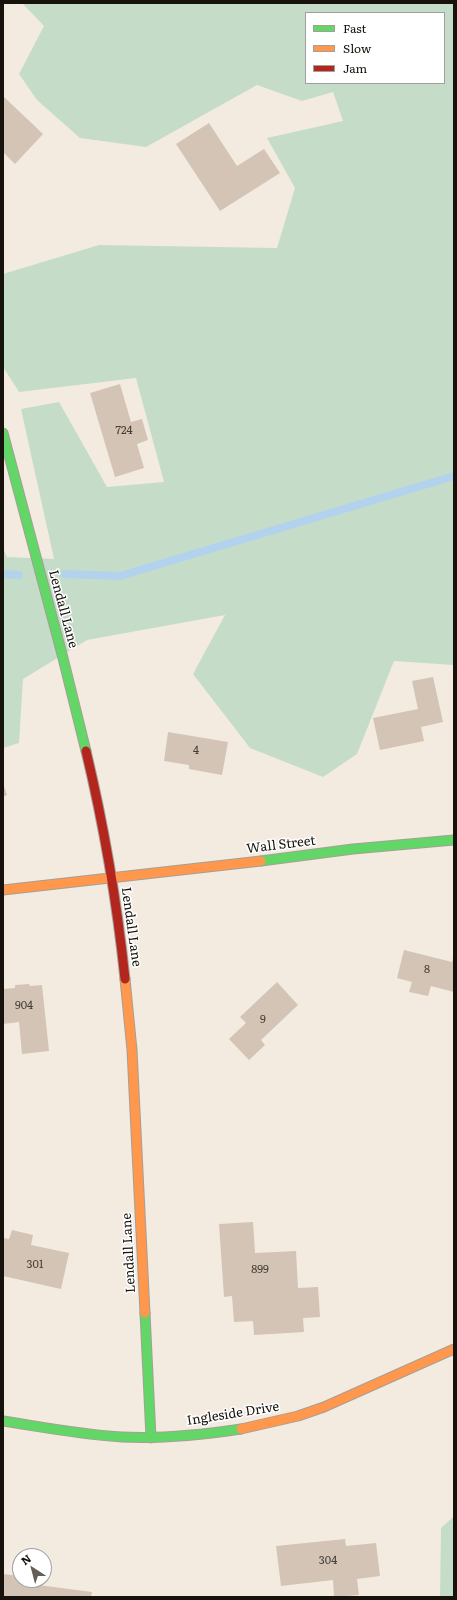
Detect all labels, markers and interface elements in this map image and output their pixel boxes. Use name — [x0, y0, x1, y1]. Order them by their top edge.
legend — [305, 12, 445, 84]
text: Fast — [343, 19, 366, 37]
text: Slow — [343, 39, 371, 57]
text: Jam — [343, 59, 367, 77]
house number: 724 — [115, 424, 133, 438]
street label: Lendall Lane — [45, 568, 81, 650]
house number: 4 — [193, 744, 199, 758]
street label: Wall Street — [246, 833, 316, 857]
street label: Lendall Lane — [118, 886, 144, 968]
house number: 8 — [424, 963, 430, 977]
house number: 904 — [15, 999, 33, 1013]
house number: 9 — [260, 1013, 266, 1027]
street label: Lendall Lane — [119, 1213, 139, 1293]
house number: 301 — [27, 1258, 43, 1272]
house number: 899 — [251, 1263, 269, 1277]
street label: Ingleside Drive — [186, 1399, 280, 1429]
north arrow — [12, 1548, 52, 1588]
text: N — [17, 1550, 34, 1568]
house number: 304 — [319, 1554, 337, 1568]

